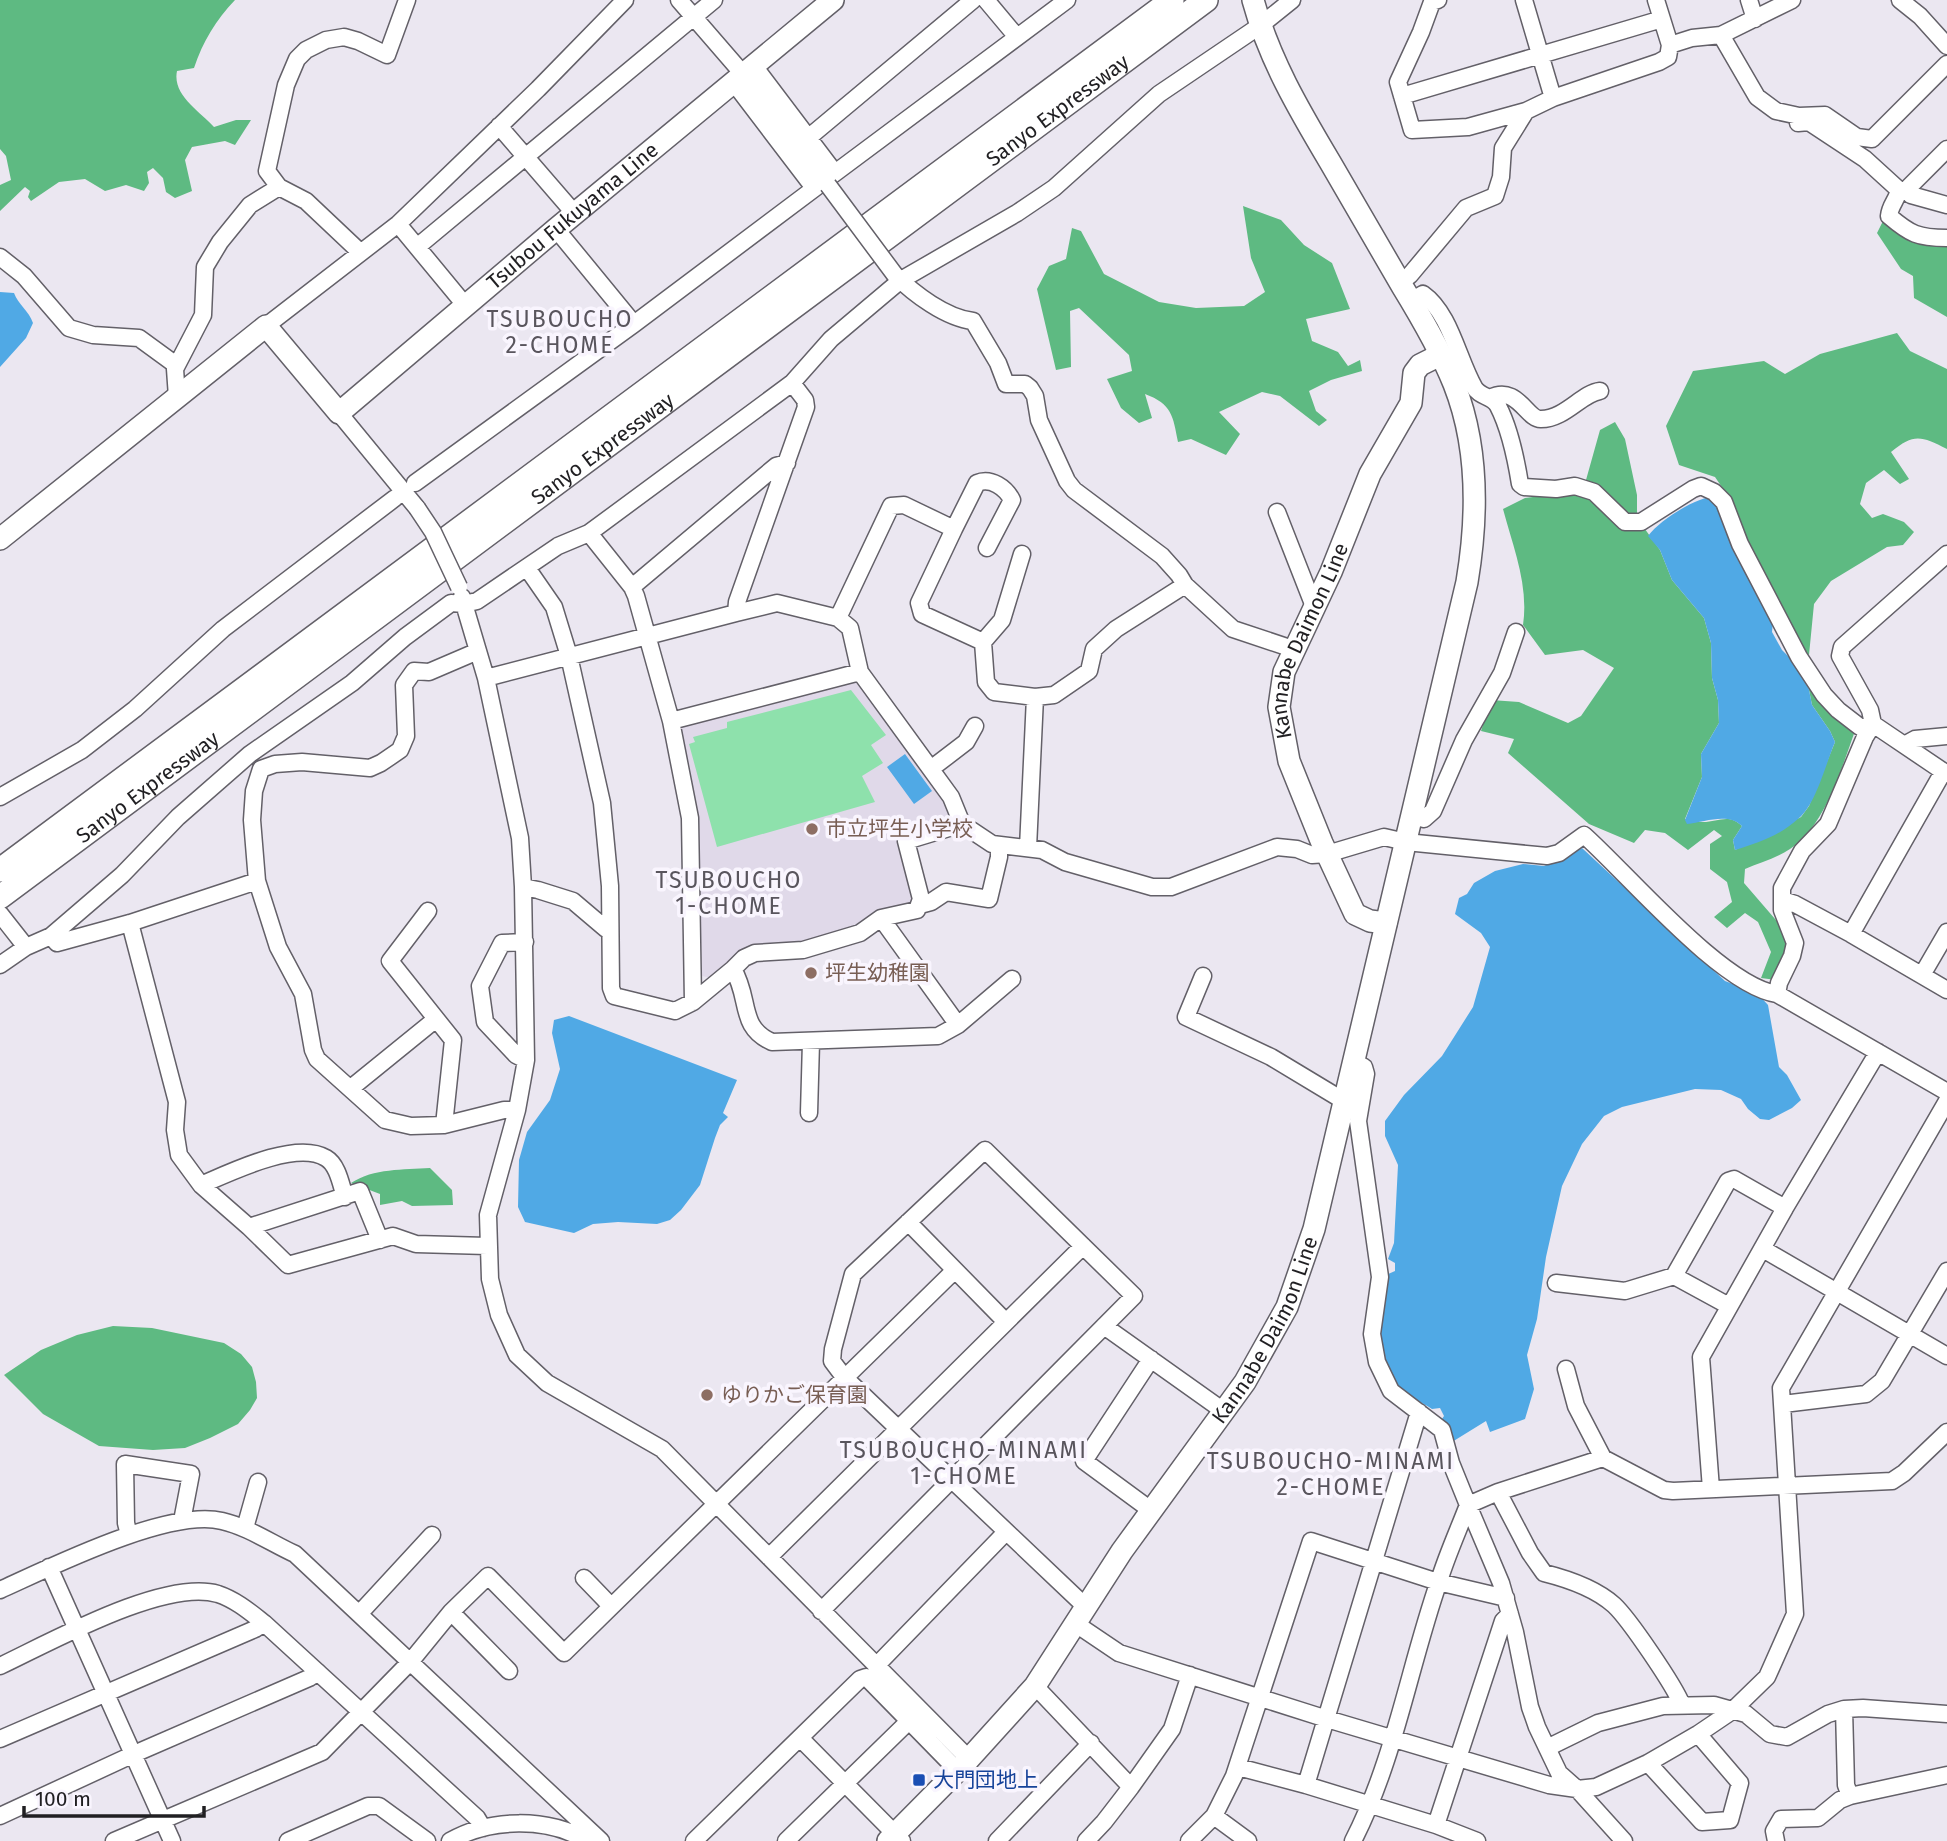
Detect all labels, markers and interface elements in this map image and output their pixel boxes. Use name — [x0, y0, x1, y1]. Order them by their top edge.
street label: Sanyo Expressway — [981, 48, 1135, 172]
street label: Tsubou Fukuyama Line — [481, 137, 664, 295]
district label: TSUBOUCHO 2-CHOME — [487, 305, 633, 359]
street label: Sanyo Expressway — [526, 387, 680, 510]
street label: Kannabe Daimon Line — [1266, 539, 1354, 741]
street label: Sanyo Expressway — [71, 725, 225, 849]
place label: 市立坪生小学校 — [826, 816, 973, 842]
marker: 市立坪生小学校 — [804, 821, 820, 837]
district label: TSUBOUCHO 1-CHOME — [656, 866, 802, 920]
place label: 坪生幼稚園 — [825, 960, 930, 986]
marker: 坪生幼稚園 — [803, 965, 819, 981]
street label: Kannabe Daimon Line — [1206, 1233, 1323, 1429]
place label: ゆりかご保育園 — [721, 1382, 868, 1408]
marker: ゆりかご保育園 — [699, 1387, 715, 1403]
district label: TSUBOUCHO-MINAMI 1-CHOME — [840, 1436, 1088, 1490]
district label: TSUBOUCHO-MINAMI 2-CHOME — [1207, 1447, 1455, 1501]
place label: 大門団地上 — [933, 1767, 1038, 1793]
marker: 大門団地上 — [911, 1772, 927, 1788]
scale bar — [24, 1774, 205, 1818]
text: 100 m — [35, 1786, 91, 1812]

